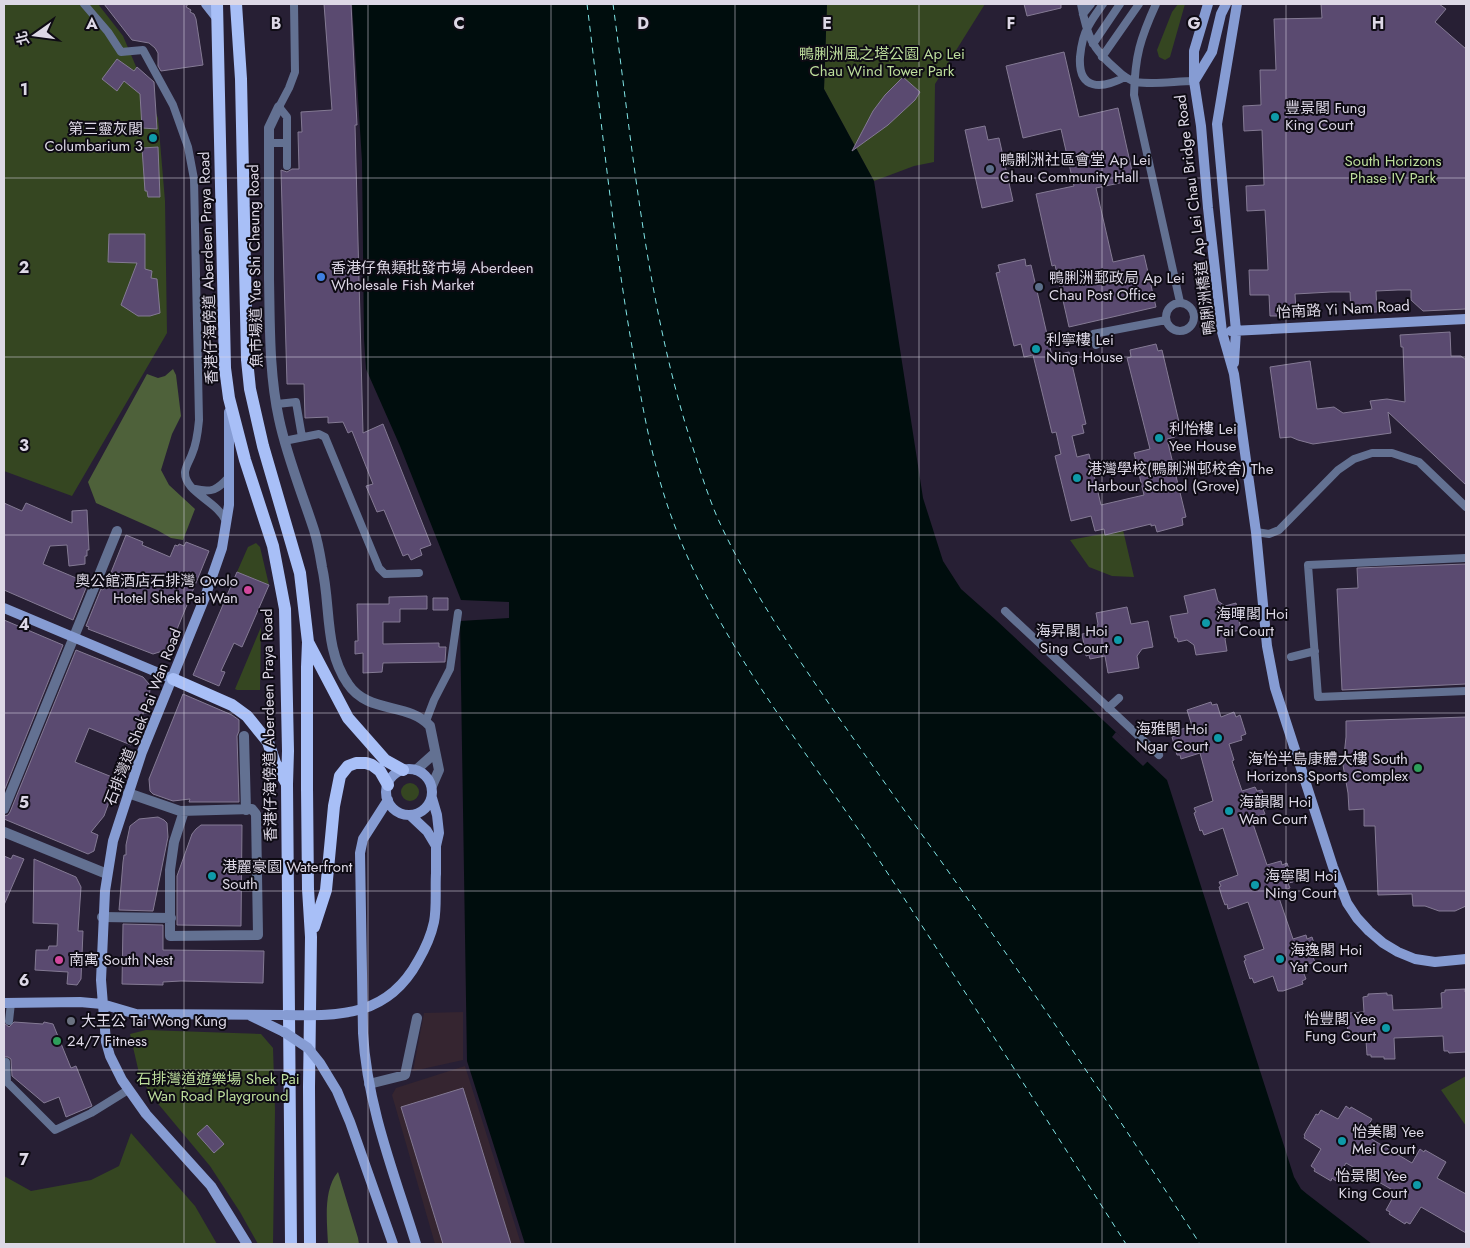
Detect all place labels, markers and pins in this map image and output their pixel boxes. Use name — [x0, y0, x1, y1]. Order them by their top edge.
place label: 豐景閣 Fung King Court — [1285, 97, 1366, 136]
marker: 豐景閣 Fung King Court — [1269, 111, 1281, 123]
place label: 第三靈灰閣 Columbarium 3 — [44, 118, 143, 157]
marker: 第三靈灰閣 Columbarium 3 — [147, 132, 159, 144]
place label: 鴨脷洲社區會堂 Ap Lei Chau Community Hall — [1000, 149, 1151, 188]
marker: 鴨脷洲社區會堂 Ap Lei Chau Community Hall — [984, 163, 996, 175]
place label: 香港仔魚類批發市場 Aberdeen Wholesale Fish Market — [331, 257, 534, 296]
place label: 鴨脷洲郵政局 Ap Lei Chau Post Office — [1049, 267, 1185, 306]
marker: 香港仔魚類批發市場 Aberdeen Wholesale Fish Market — [315, 271, 327, 283]
marker: 鴨脷洲郵政局 Ap Lei Chau Post Office — [1033, 281, 1045, 293]
place label: 利寧樓 Lei Ning House — [1046, 329, 1123, 368]
marker: 利寧樓 Lei Ning House — [1030, 343, 1042, 355]
place label: 利怡樓 Lei Yee House — [1169, 418, 1237, 457]
marker: 利怡樓 Lei Yee House — [1153, 432, 1165, 444]
place label: 港灣學校(鴨脷洲邨校舍) The Harbour School (Grove) — [1087, 458, 1274, 497]
marker: 港灣學校(鴨脷洲邨校舍) The Harbour School (Grove) — [1071, 472, 1083, 484]
place label: 奧公館酒店石排灣 Ovolo Hotel Shek Pai Wan — [75, 570, 238, 609]
marker: 奧公館酒店石排灣 Ovolo Hotel Shek Pai Wan — [242, 584, 254, 596]
place label: 海暉閣 Hoi Fai Court — [1216, 603, 1288, 642]
marker: 海暉閣 Hoi Fai Court — [1200, 617, 1212, 629]
place label: 海昇閣 Hoi Sing Court — [1036, 620, 1108, 659]
marker: 海昇閣 Hoi Sing Court — [1112, 634, 1124, 646]
place label: 海雅閣 Hoi Ngar Court — [1136, 718, 1208, 757]
marker: 海雅閣 Hoi Ngar Court — [1212, 732, 1224, 744]
place label: 海怡半島康體大樓 South Horizons Sports Complex — [1247, 748, 1409, 787]
marker: 海怡半島康體大樓 South Horizons Sports Complex — [1412, 762, 1424, 774]
place label: 海韻閣 Hoi Wan Court — [1239, 791, 1311, 830]
marker: 海韻閣 Hoi Wan Court — [1223, 805, 1235, 817]
place label: 港麗豪園 Waterfront South — [222, 856, 353, 895]
place label: 海寧閣 Hoi Ning Court — [1265, 865, 1337, 904]
marker: 港麗豪園 Waterfront South — [206, 870, 218, 882]
marker: 海寧閣 Hoi Ning Court — [1249, 879, 1261, 891]
place label: 海逸閣 Hoi Yat Court — [1290, 939, 1362, 978]
place label: 南寓 South Nest — [69, 949, 173, 971]
marker: 海逸閣 Hoi Yat Court — [1274, 953, 1286, 965]
marker: 南寓 South Nest — [53, 954, 65, 966]
place label: 怡豐閣 Yee Fung Court — [1304, 1008, 1376, 1047]
place label: 大王公 Tai Wong Kung — [81, 1010, 227, 1032]
marker: 大王公 Tai Wong Kung — [65, 1015, 77, 1027]
marker: 怡豐閣 Yee Fung Court — [1380, 1022, 1392, 1034]
place label: 24/7 Fitness — [67, 1030, 147, 1052]
marker: 24/7 Fitness — [51, 1035, 63, 1047]
place label: 怡美閣 Yee Mei Court — [1352, 1121, 1424, 1160]
marker: 怡美閣 Yee Mei Court — [1336, 1135, 1348, 1147]
place label: 怡景閣 Yee King Court — [1335, 1165, 1407, 1204]
marker: 怡景閣 Yee King Court — [1411, 1179, 1423, 1191]

